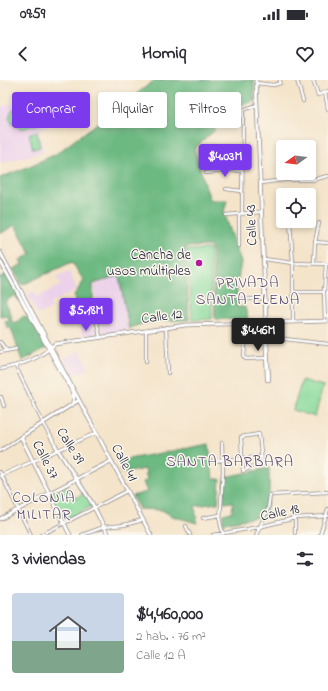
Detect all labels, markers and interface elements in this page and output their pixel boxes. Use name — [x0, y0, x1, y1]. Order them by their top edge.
text: 09:59 — [20, 3, 45, 25]
text: Homiq — [142, 41, 186, 67]
icon: back — [12, 43, 34, 65]
icon: heart — [294, 43, 316, 65]
chip: Comprar — [12, 92, 90, 128]
chip: Alquilar — [98, 92, 167, 128]
chip: Filtros — [175, 92, 241, 128]
north arrow — [276, 140, 316, 180]
map controls — [276, 140, 316, 228]
pin: $4.03M — [192, 144, 258, 178]
text: $4.03M — [208, 147, 242, 166]
button: locate — [276, 188, 316, 228]
street label: Calle 43 — [241, 204, 263, 246]
place label: Cancha de usos múltiples — [107, 245, 192, 282]
marker: Cancha de usos múltiples — [194, 258, 204, 268]
district label: PRIVADA SANTA ELENA — [196, 272, 300, 311]
pin: $5.18M — [53, 298, 119, 332]
text: $5.18M — [69, 301, 103, 320]
street label: Calle 12 — [140, 304, 184, 330]
pin: $4.46M — [225, 318, 291, 352]
text: $4.46M — [241, 321, 275, 340]
street label: Calle 39 — [51, 424, 90, 469]
street label: Calle 37 — [26, 437, 64, 483]
street label: Calle 41 — [105, 440, 143, 486]
district label: SANTA BARBARA — [166, 451, 294, 473]
district label: COLONIA MILITAR — [13, 487, 75, 526]
street label: Calle 18 — [259, 499, 301, 527]
text: 3 viviendas — [12, 547, 86, 572]
icon: filters — [294, 548, 316, 570]
text: $4,460,000 — [136, 602, 203, 627]
icon: home — [44, 609, 92, 657]
text: 2 hab. · 76 m² — [136, 627, 206, 646]
text: Calle 12 A — [136, 646, 185, 665]

